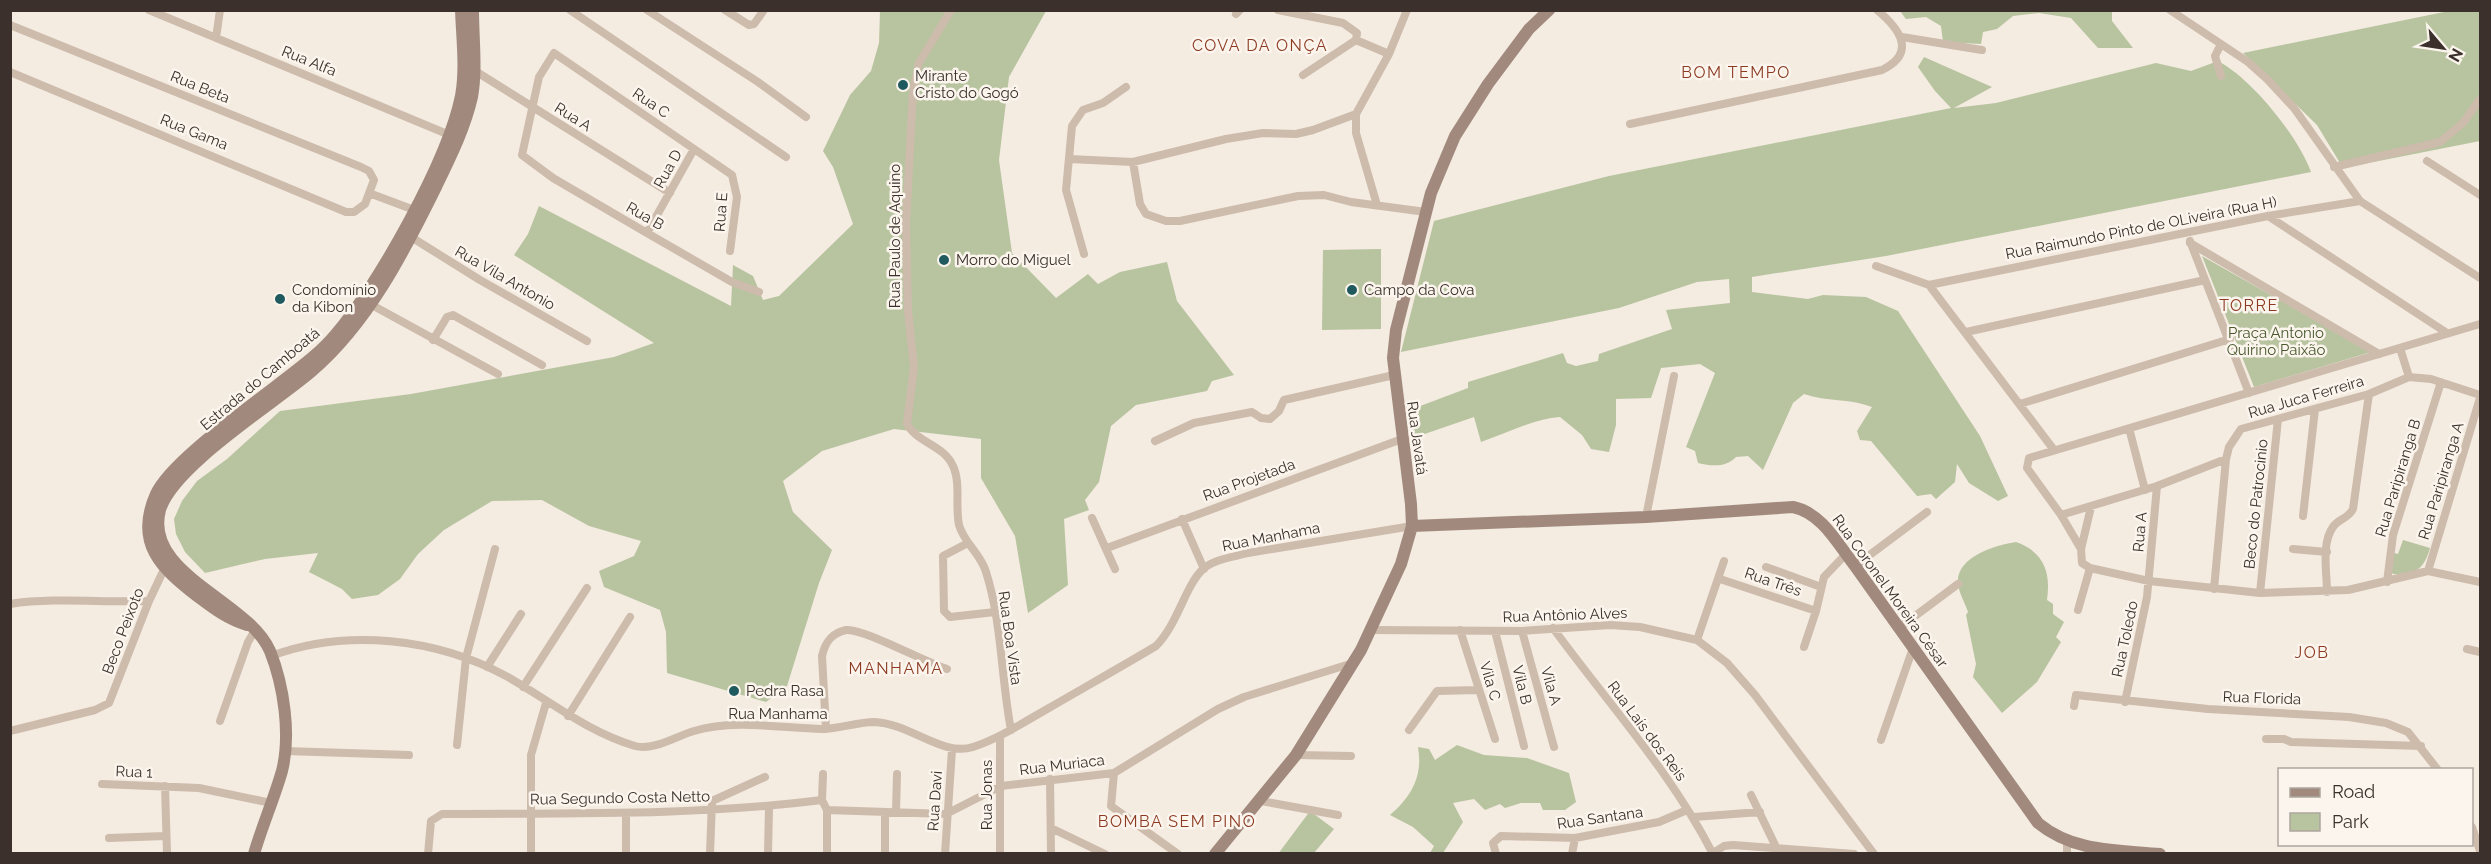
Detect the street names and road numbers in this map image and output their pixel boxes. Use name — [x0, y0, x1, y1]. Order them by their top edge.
street label: Rua Alfa — [279, 42, 339, 80]
street label: Rua Beta — [168, 67, 232, 107]
street label: Rua C — [629, 84, 673, 122]
street label: Rua A — [551, 99, 595, 135]
street label: Rua Gama — [157, 110, 231, 154]
street label: Rua D — [650, 146, 686, 191]
street label: Rua Paulo de Aquino — [886, 164, 904, 308]
street label: Rua E — [711, 192, 731, 232]
street label: Rua Raimundo Pinto de OLiveira (Rua H) — [2004, 193, 2278, 263]
street label: Rua B — [623, 198, 667, 234]
street label: Rua Vila Antonio — [452, 242, 558, 314]
street label: Estrada do Camboatá — [197, 324, 323, 434]
street label: Rua Juca Ferreira — [2246, 372, 2366, 422]
street label: Rua Javatá — [1403, 400, 1431, 476]
street label: Rua Paripiranga B — [2371, 417, 2425, 539]
street label: Rua Paripiranga A — [2415, 420, 2467, 542]
street label: Beco do Patrocinio — [2240, 438, 2272, 570]
street label: Rua Projetada — [1200, 455, 1298, 505]
street label: Rua Coronel Moreira César — [1828, 511, 1952, 672]
street label: Rua A — [2129, 511, 2151, 553]
street label: Rua Manhama — [1220, 519, 1322, 555]
street label: Rua Três — [1742, 564, 1804, 600]
street label: Beco Peixoto — [98, 585, 148, 677]
street label: Rua Boa Vista — [994, 590, 1026, 686]
street label: Rua Toledo — [2108, 599, 2142, 679]
street label: Rua Antônio Alves — [1502, 604, 1628, 626]
street label: Vila C — [1476, 659, 1504, 703]
street label: Vila B — [1508, 664, 1536, 706]
street label: Vila A — [1537, 665, 1565, 707]
street label: Rua Laís dos Reis — [1604, 678, 1690, 784]
street label: Rua Florida — [2222, 688, 2302, 708]
street label: Rua Manhama — [728, 705, 828, 723]
street label: Rua Muriaca — [1018, 751, 1106, 779]
street label: Rua Jonas — [978, 760, 996, 830]
street label: Rua 1 — [115, 762, 153, 782]
street label: Rua Davi — [924, 770, 946, 832]
street label: Rua Segundo Costa Netto — [530, 787, 710, 809]
street label: Rua Santana — [1556, 803, 1644, 833]

